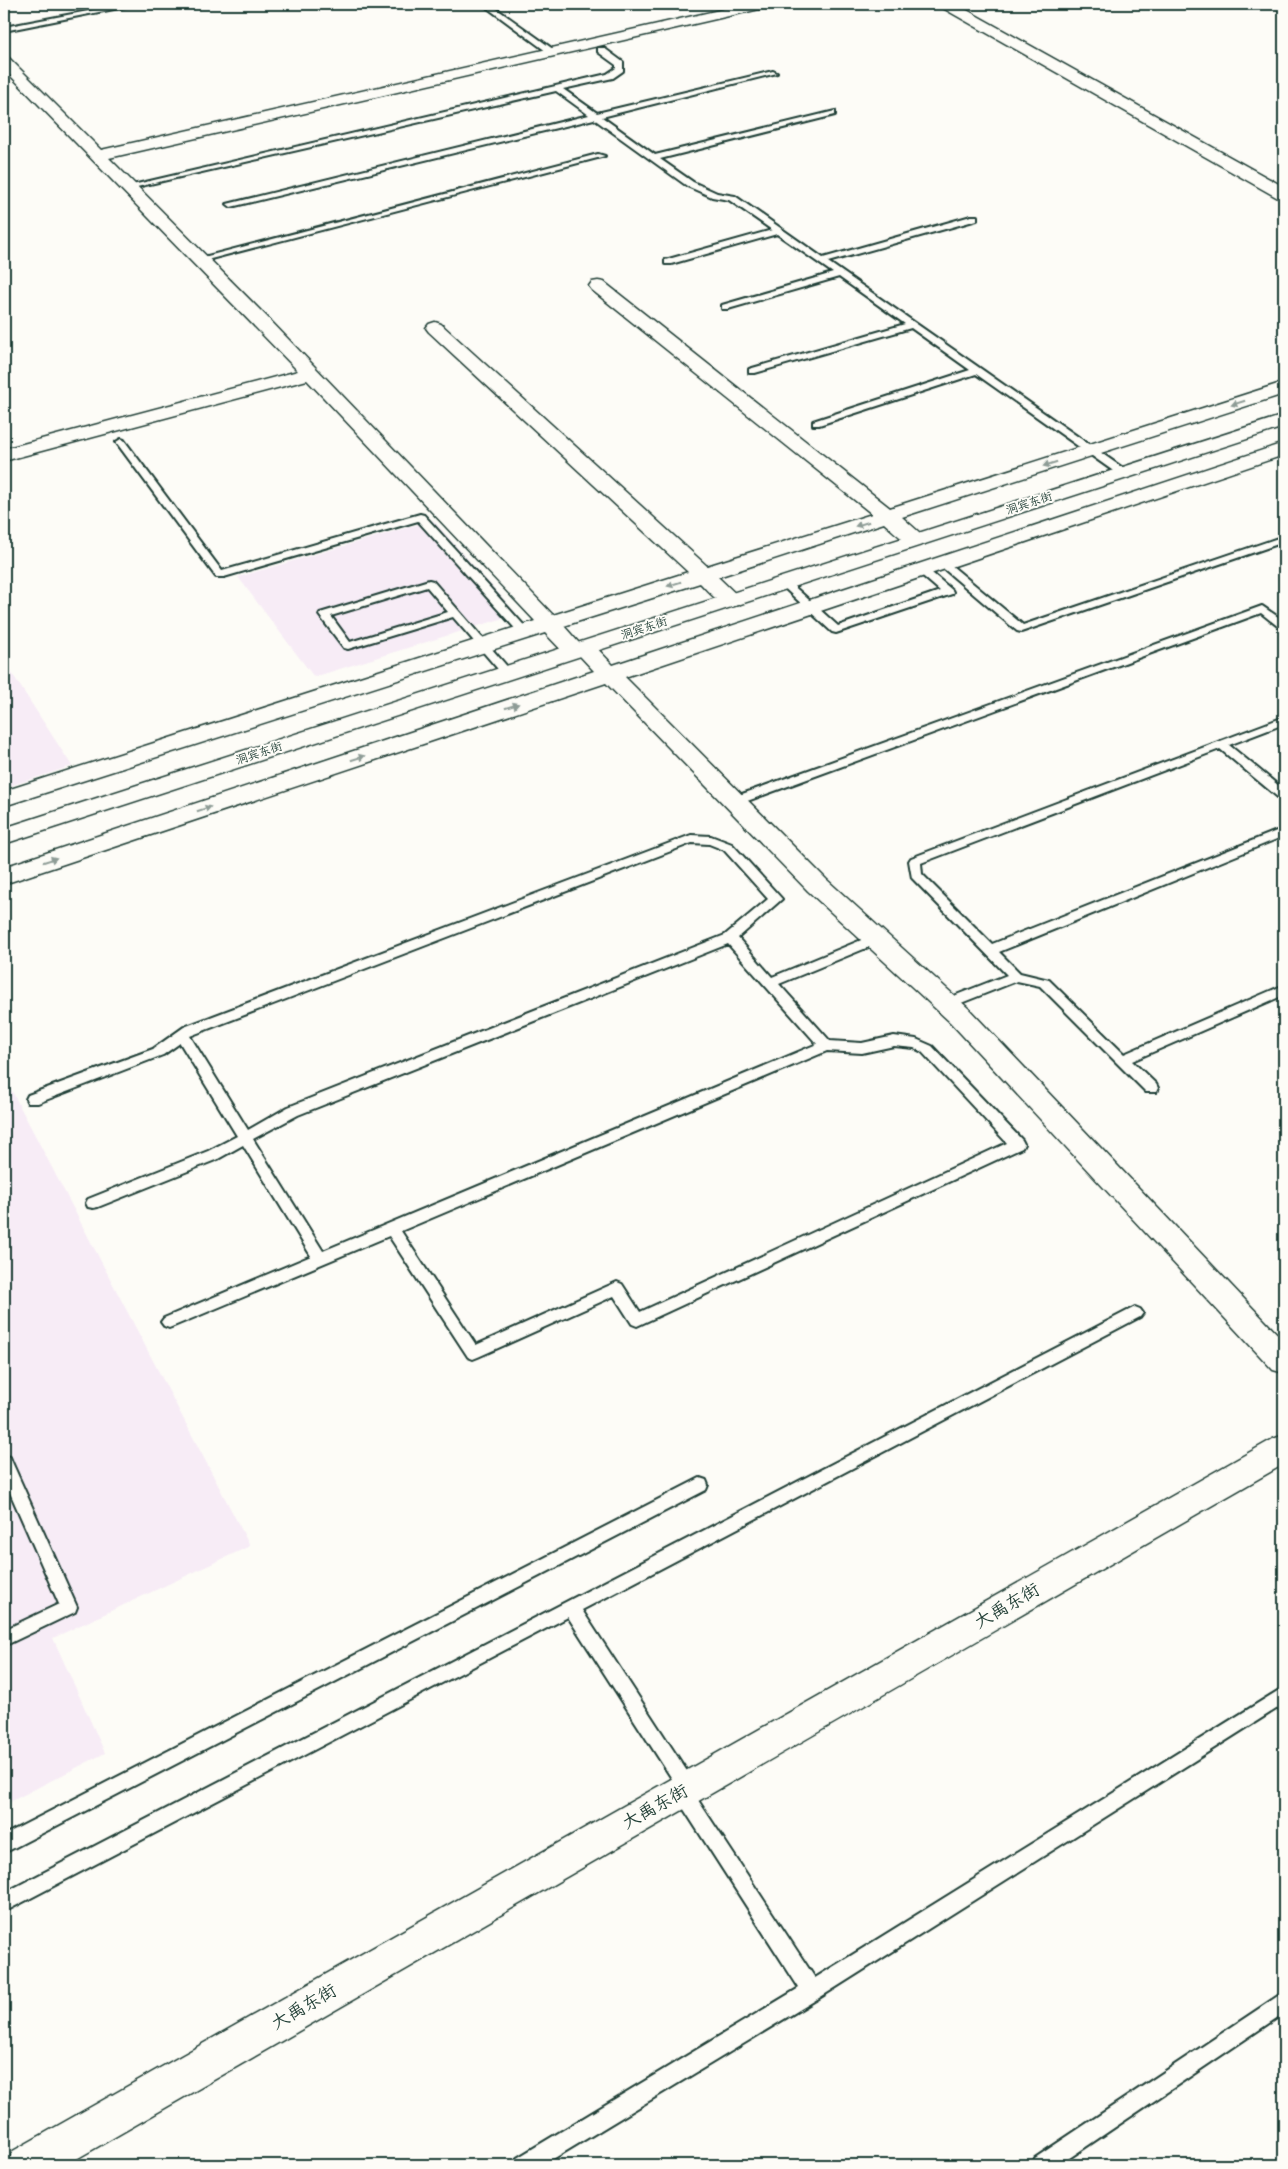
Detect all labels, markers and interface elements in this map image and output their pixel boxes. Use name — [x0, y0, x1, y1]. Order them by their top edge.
one-way arrow — [1230, 400, 1245, 408]
one-way arrow — [1042, 460, 1057, 468]
street label: 洞宾东街 — [1004, 489, 1054, 517]
one-way arrow — [854, 521, 869, 528]
one-way arrow — [666, 581, 681, 589]
street label: 洞宾东街 — [619, 614, 669, 642]
one-way arrow — [505, 702, 520, 709]
street label: 洞宾东街 — [234, 739, 284, 767]
one-way arrow — [351, 753, 366, 761]
one-way arrow — [197, 805, 212, 813]
one-way arrow — [43, 856, 58, 864]
street label: 大禹东街 — [971, 1579, 1043, 1633]
street label: 大禹东街 — [618, 1780, 692, 1834]
street label: 大禹东街 — [268, 1980, 340, 2034]

